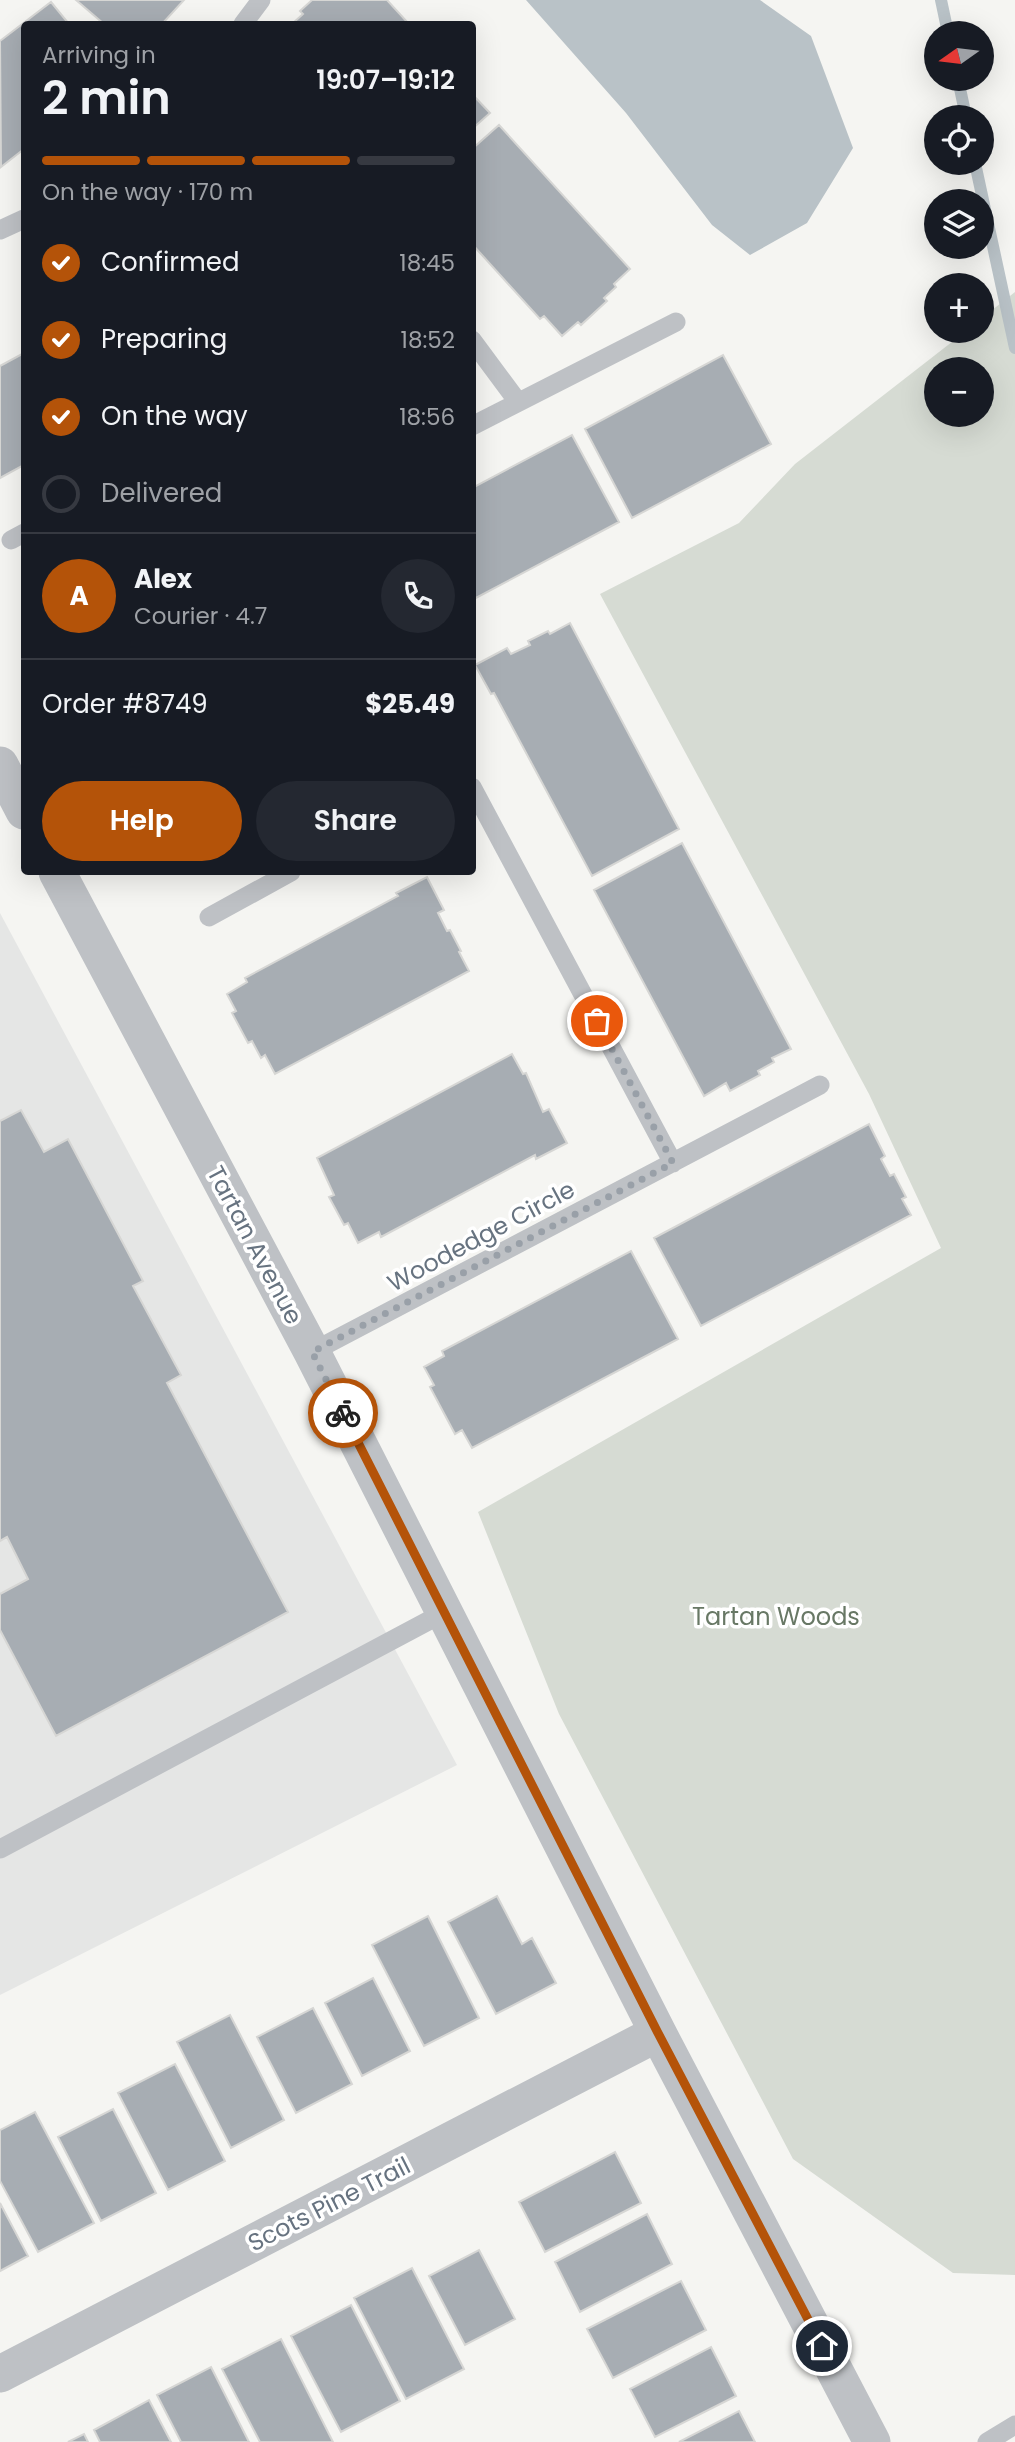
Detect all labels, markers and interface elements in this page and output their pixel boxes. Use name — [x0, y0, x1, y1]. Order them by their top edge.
north arrow — [924, 21, 994, 91]
map controls — [924, 21, 994, 427]
text: Arriving in — [42, 39, 156, 71]
text: 19:07–19:12 — [316, 62, 455, 98]
text: 2 min — [42, 66, 171, 130]
button: locate — [924, 105, 994, 175]
text: On the way · 170 m — [42, 176, 253, 208]
button: layers — [924, 189, 994, 259]
icon: check — [42, 244, 80, 282]
text: Confirmed — [101, 244, 239, 280]
text: 18:45 — [399, 247, 455, 279]
button: + — [924, 273, 994, 343]
icon: check — [42, 321, 80, 359]
text: Preparing — [101, 321, 227, 357]
text: 18:52 — [401, 324, 455, 356]
button: − — [924, 357, 994, 427]
icon: check — [42, 398, 80, 436]
text: On the way — [101, 398, 248, 434]
text: 18:56 — [399, 401, 455, 433]
text: Delivered — [101, 475, 222, 511]
button: phone — [381, 559, 455, 633]
text: Alex — [134, 561, 192, 597]
text: A — [69, 578, 89, 614]
text: Courier · 4.7 — [134, 600, 267, 632]
text: Order #8749 — [42, 686, 208, 722]
text: $25.49 — [365, 686, 455, 722]
button: Help — [42, 781, 242, 861]
button: Share — [256, 781, 455, 861]
pin — [567, 991, 627, 1051]
icon: bag — [578, 1002, 616, 1040]
street label: Tartan Avenue — [199, 1160, 311, 1330]
street label: Woodedge Circle — [382, 1173, 580, 1299]
courier — [308, 1378, 378, 1448]
icon: bike — [324, 1394, 362, 1432]
park label: Tartan Woods — [692, 1600, 860, 1633]
street label: Scots Pine Trail — [242, 2149, 416, 2259]
pin — [792, 2316, 852, 2376]
icon: home — [803, 2327, 841, 2365]

